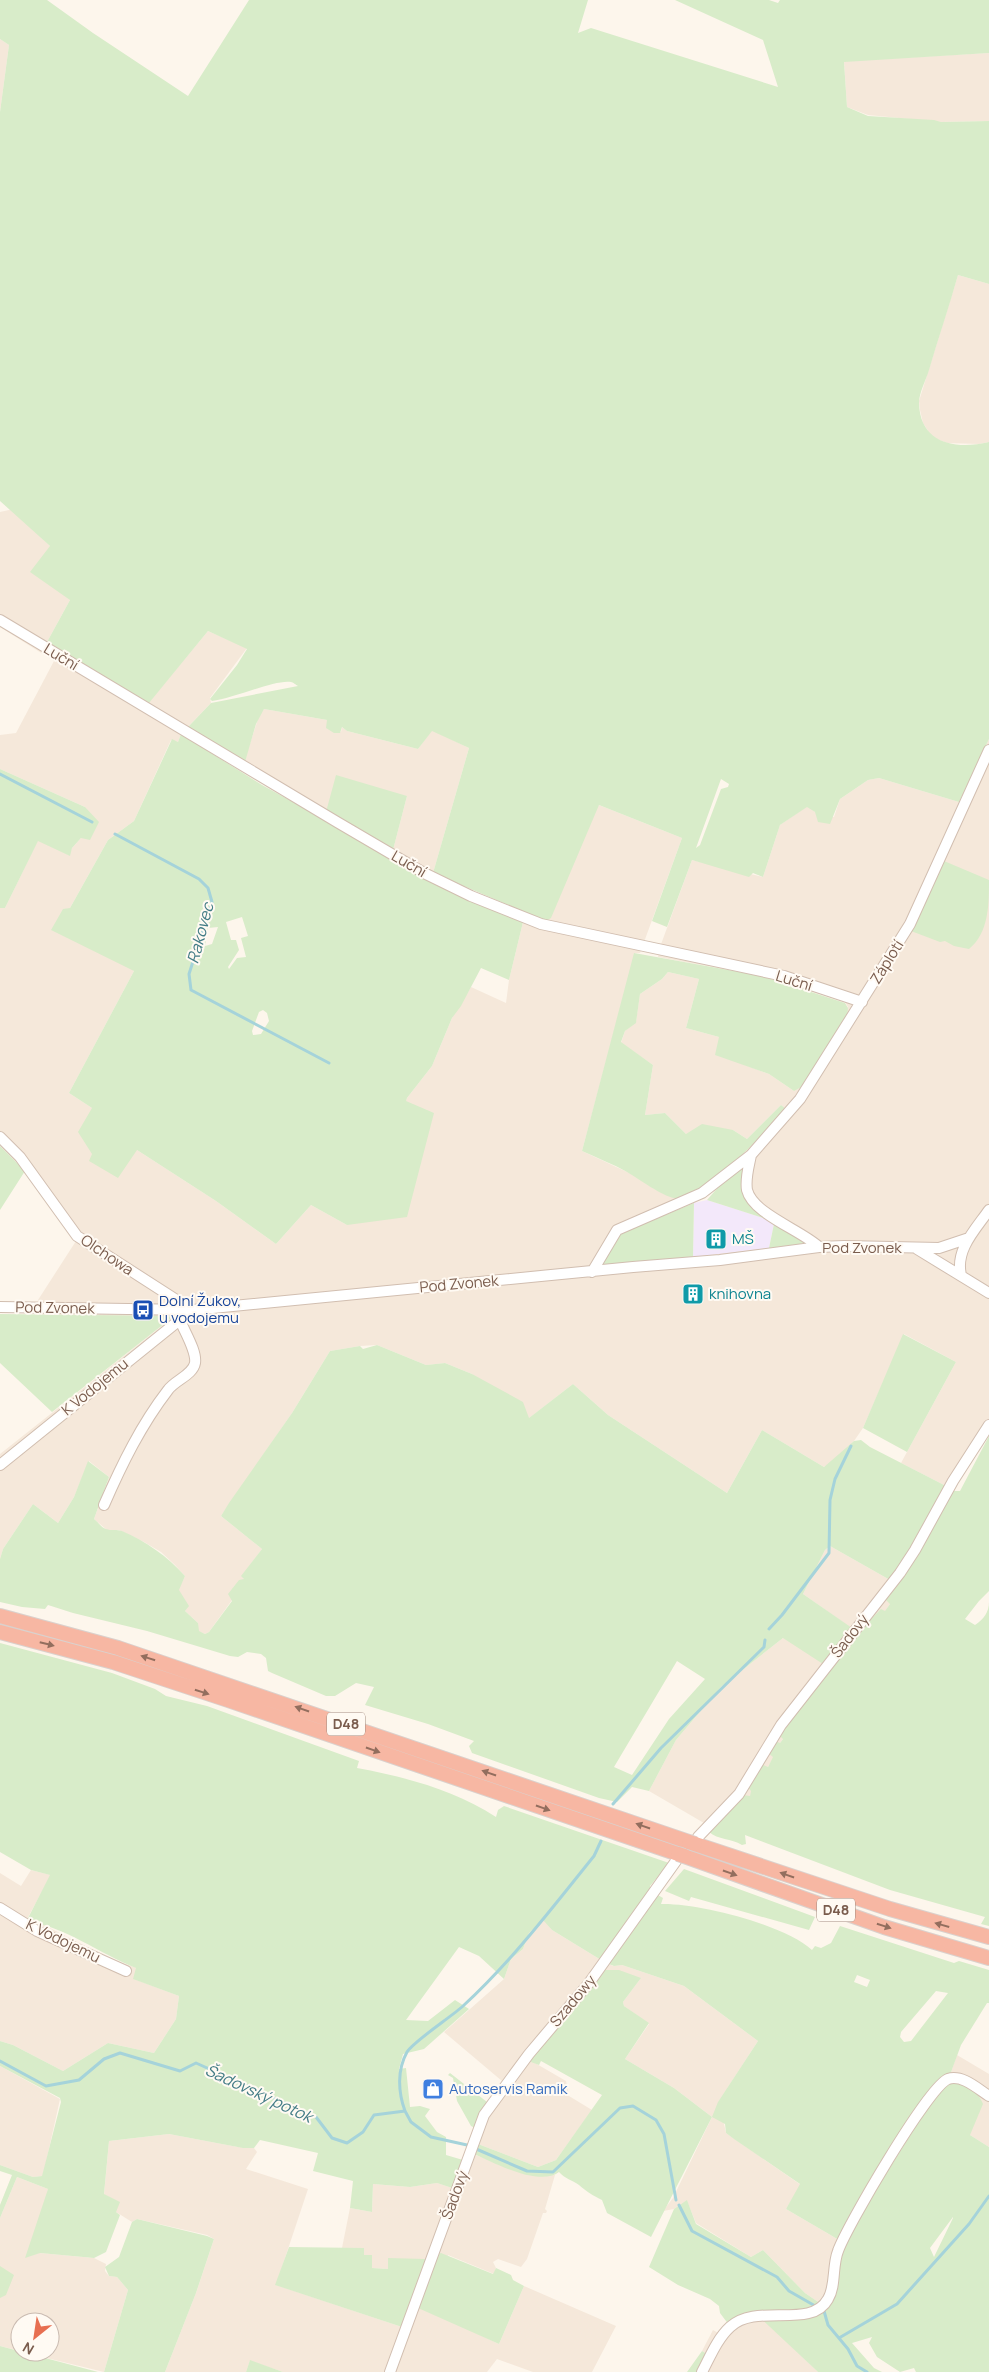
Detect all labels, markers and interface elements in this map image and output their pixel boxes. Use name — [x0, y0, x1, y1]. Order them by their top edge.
street label: Luční — [40, 638, 83, 675]
street label: Luční — [388, 845, 431, 882]
water label: Rakovec — [181, 899, 219, 966]
street label: Záplotí — [865, 935, 909, 988]
street label: Luční — [773, 965, 816, 996]
building icon: MŠ — [704, 1227, 728, 1251]
place label: MŠ — [732, 1228, 754, 1249]
street label: Olchowa — [77, 1229, 138, 1280]
street label: Pod Zvonek — [822, 1237, 902, 1258]
street label: Pod Zvonek — [419, 1270, 500, 1297]
building icon: knihovna — [681, 1282, 705, 1306]
place label: knihovna — [709, 1283, 771, 1304]
place label: Dolní Žukov, u vodojemu — [159, 1290, 241, 1328]
street label: Pod Zvonek — [15, 1296, 95, 1319]
bus stop icon: Dolní Žukov, u vodojemu — [131, 1298, 155, 1322]
street label: K Vodojemu — [57, 1353, 133, 1420]
street label: Šadový — [826, 1609, 873, 1662]
one-way arrow — [40, 1640, 55, 1648]
one-way arrow — [140, 1653, 155, 1661]
one-way arrow — [195, 1689, 210, 1696]
one-way arrow — [294, 1705, 309, 1713]
road number: D48 — [327, 1712, 365, 1736]
one-way arrow — [366, 1746, 381, 1754]
one-way arrow — [481, 1769, 496, 1777]
one-way arrow — [536, 1804, 551, 1812]
one-way arrow — [635, 1822, 650, 1829]
one-way arrow — [723, 1869, 738, 1877]
one-way arrow — [780, 1871, 795, 1878]
road number: D48 — [817, 1898, 855, 1922]
street label: K Vodojemu — [23, 1914, 104, 1968]
one-way arrow — [934, 1920, 949, 1928]
one-way arrow — [876, 1923, 891, 1930]
street label: Szadowy — [545, 1970, 601, 2031]
water label: Šadovský potok — [202, 2059, 318, 2128]
shop icon: Autoservis Ramik — [421, 2077, 445, 2101]
place label: Autoservis Ramik — [449, 2078, 568, 2099]
street label: Šadový — [436, 2167, 473, 2222]
north arrow — [10, 2312, 60, 2362]
text: N — [19, 2338, 37, 2359]

